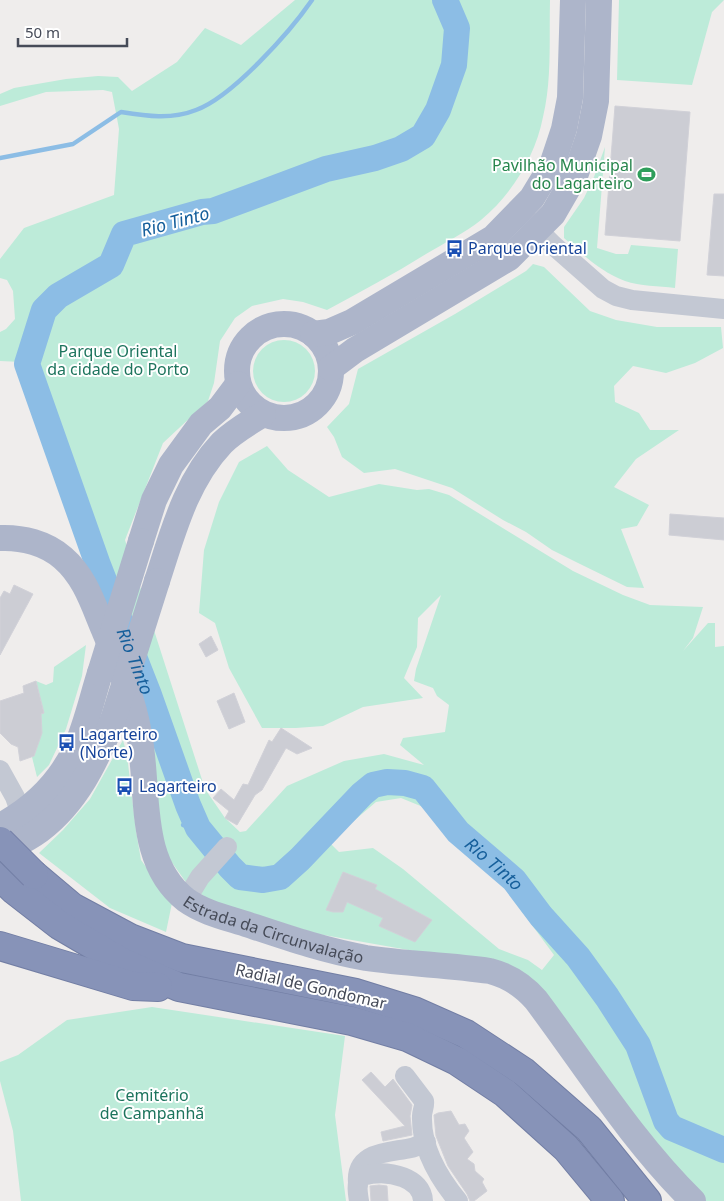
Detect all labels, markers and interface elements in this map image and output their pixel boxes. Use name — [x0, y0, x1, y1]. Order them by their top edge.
scale bar — [18, 15, 126, 47]
text: 50 m — [25, 22, 60, 42]
place label: Pavilhão Municipal do Lagarteiro — [492, 154, 633, 194]
sports icon: Pavilhão Municipal do Lagarteiro — [637, 164, 657, 184]
water label: Rio Tinto — [138, 200, 212, 242]
place label: Parque Oriental — [468, 237, 587, 259]
bus stop icon: Parque Oriental — [444, 238, 464, 258]
park label: Parque Oriental da cidade do Porto — [47, 340, 189, 380]
water label: Rio Tinto — [112, 624, 160, 698]
place label: Lagarteiro (Norte) — [80, 723, 158, 763]
bus stop icon: Lagarteiro (Norte) — [56, 733, 76, 753]
place label: Lagarteiro — [139, 775, 217, 797]
bus stop icon: Lagarteiro — [115, 776, 135, 796]
water label: Rio Tinto — [460, 832, 529, 895]
street label: Estrada da Circunvalação — [179, 890, 365, 968]
street label: Radial de Gondomar — [233, 958, 389, 1014]
park label: Cemitério de Campanhã — [100, 1084, 204, 1124]

